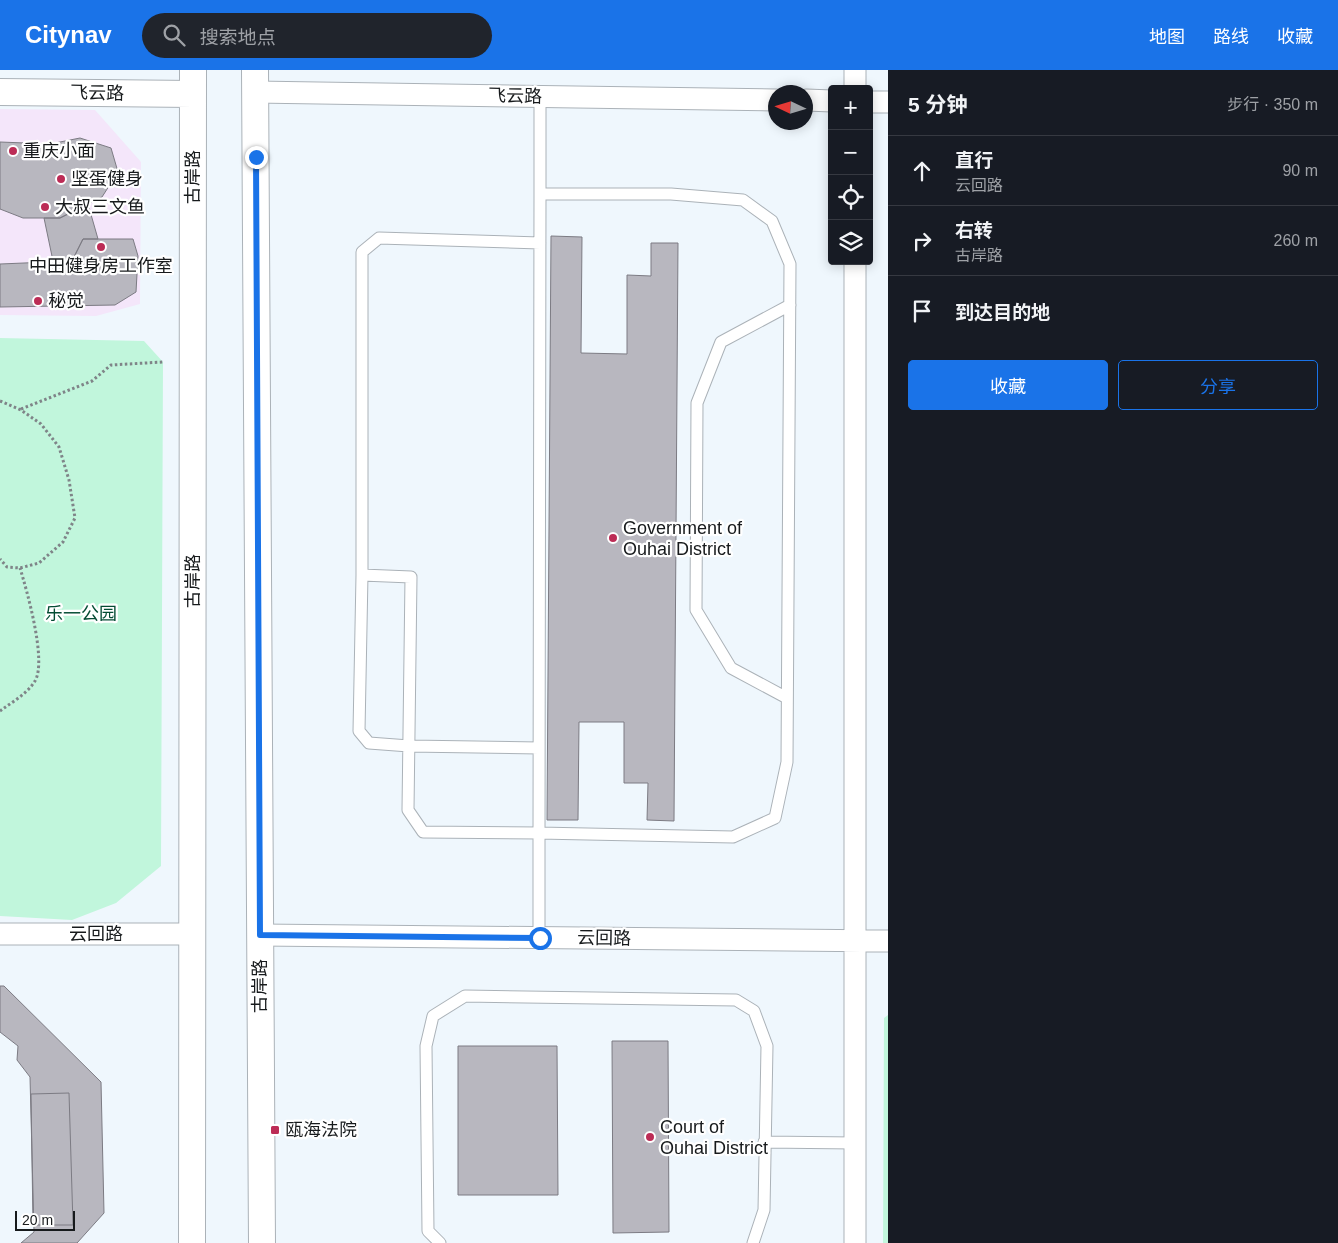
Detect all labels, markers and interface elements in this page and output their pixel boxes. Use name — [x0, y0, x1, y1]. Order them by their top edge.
search box — [142, 13, 492, 58]
text: Citynav — [25, 21, 112, 48]
icon: search — [160, 21, 188, 49]
text: 搜索地点 — [200, 27, 276, 48]
text: 地图 — [1149, 27, 1185, 47]
text: 路线 — [1213, 27, 1249, 47]
text: 收藏 — [1277, 27, 1313, 47]
street label: 飞云路 — [70, 83, 124, 103]
north arrow — [768, 85, 813, 130]
map controls — [828, 85, 873, 265]
button: + — [828, 85, 873, 130]
street label: 飞云路 — [488, 86, 542, 106]
text: 5 分钟 — [908, 93, 968, 116]
text: 步行 · 350 m — [1227, 96, 1318, 113]
button: − — [828, 130, 873, 175]
place label: 重庆小面 — [23, 141, 95, 161]
marker: 重庆小面 — [7, 145, 19, 157]
route end — [245, 146, 268, 169]
street label: 古岸路 — [183, 150, 203, 204]
text: 直行 — [955, 150, 993, 171]
icon: ahead — [908, 157, 936, 185]
text: 90 m — [1282, 162, 1318, 179]
place label: 坚蛋健身 — [71, 169, 143, 189]
marker: 坚蛋健身 — [55, 173, 67, 185]
button: locate — [828, 175, 873, 220]
text: 云回路 — [955, 177, 1003, 194]
place label: 大叔三文鱼 — [55, 197, 145, 217]
marker: 大叔三文鱼 — [39, 201, 51, 213]
button: layers — [828, 220, 873, 265]
text: 右转 — [955, 220, 993, 241]
icon: right — [908, 227, 936, 255]
text: 260 m — [1274, 232, 1318, 249]
marker: 中田健身房工作室 — [95, 241, 107, 253]
text: 古岸路 — [955, 247, 1003, 264]
place label: 中田健身房工作室 — [29, 256, 173, 276]
place label: 秘觉 — [48, 291, 84, 311]
marker: 秘觉 — [32, 295, 44, 307]
icon: arrive — [908, 297, 936, 325]
text: 到达目的地 — [955, 302, 1050, 323]
button: 收藏 — [908, 360, 1108, 410]
button: 分享 — [1118, 360, 1318, 410]
place label: Government of Ouhai District — [623, 518, 743, 559]
marker: Government of Ouhai District — [607, 532, 619, 544]
street label: 古岸路 — [183, 554, 203, 608]
park label: 乐一公园 — [45, 604, 117, 624]
street label: 云回路 — [69, 924, 123, 944]
route start — [529, 927, 552, 950]
street label: 云回路 — [577, 928, 631, 948]
street label: 古岸路 — [250, 959, 270, 1013]
place label: Court of Ouhai District — [660, 1117, 768, 1158]
place label: 瓯海法院 — [285, 1120, 357, 1140]
marker: 瓯海法院 — [269, 1124, 281, 1136]
marker: Court of Ouhai District — [644, 1131, 656, 1143]
scale bar — [15, 1208, 75, 1231]
text: 20 m — [22, 1212, 53, 1228]

